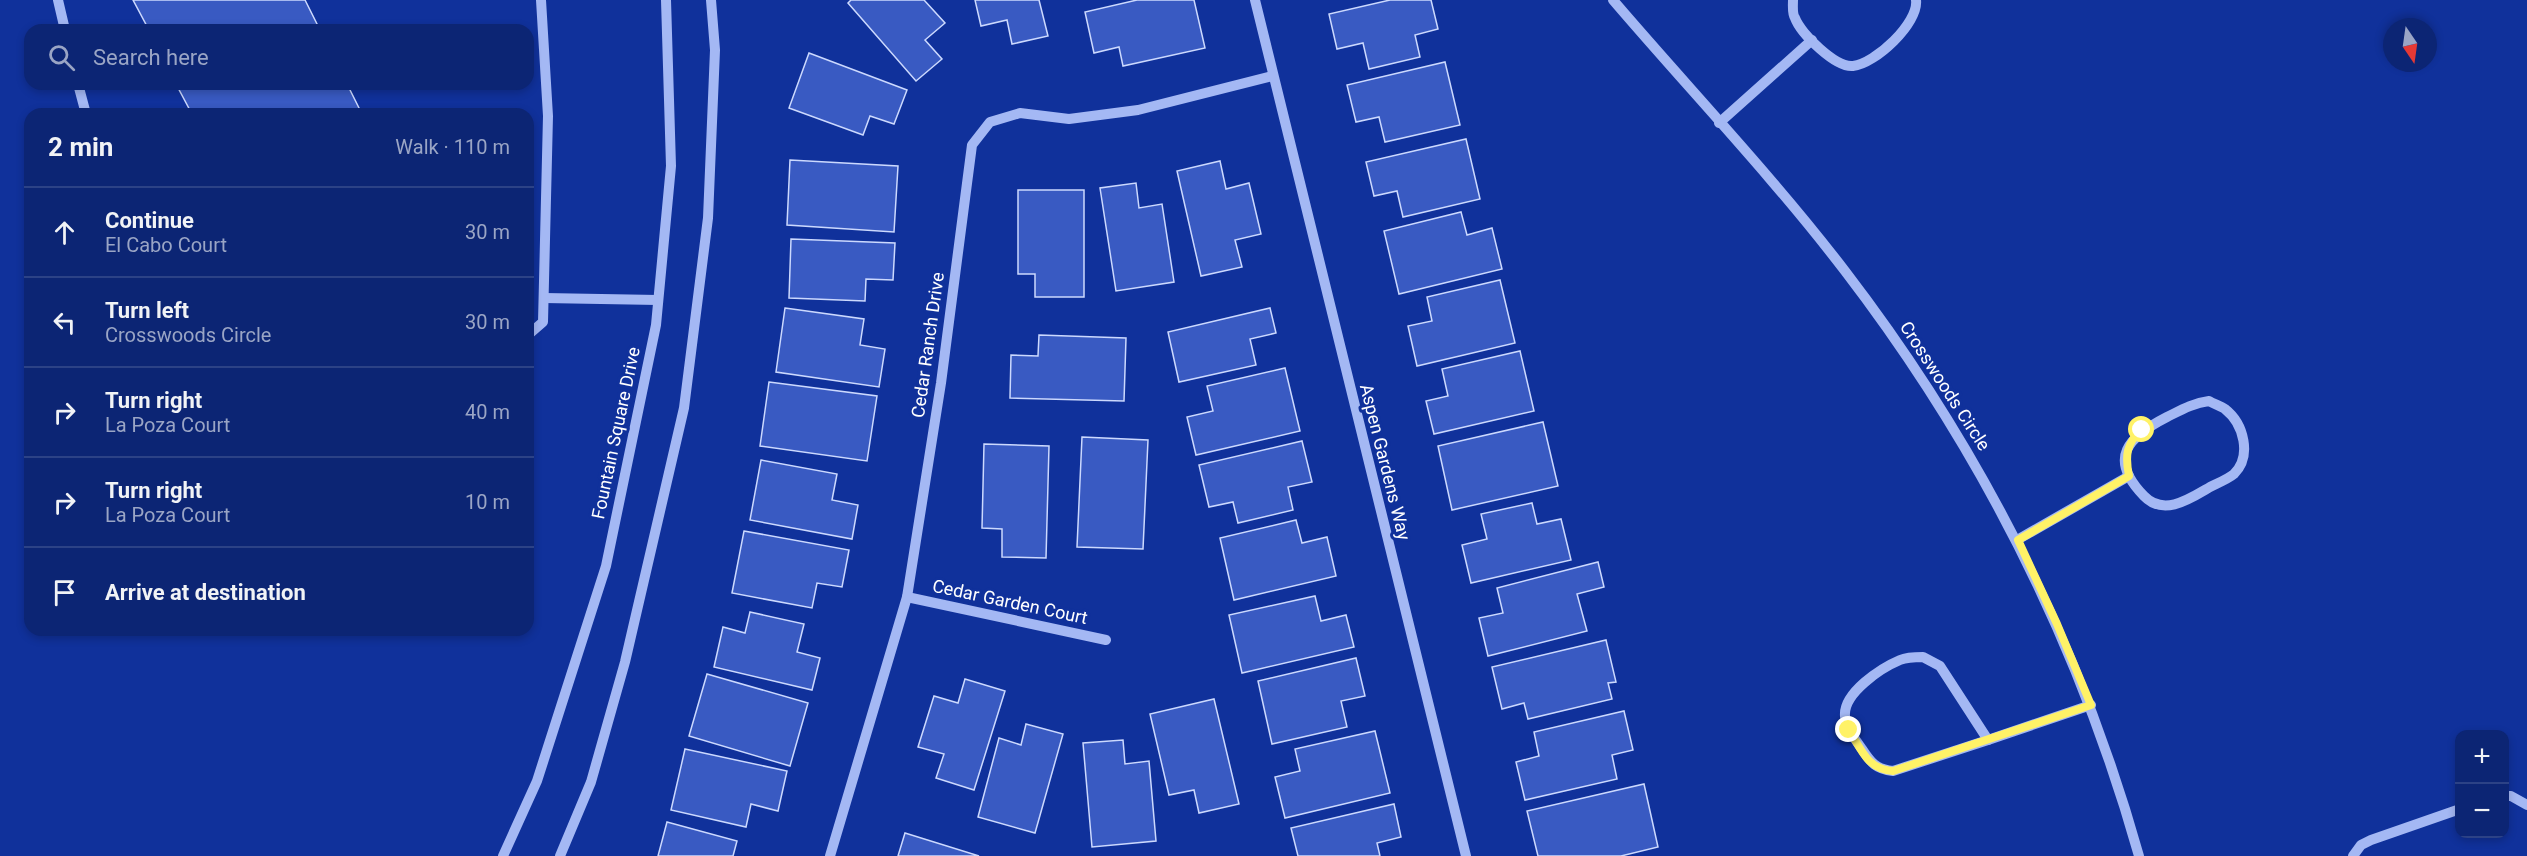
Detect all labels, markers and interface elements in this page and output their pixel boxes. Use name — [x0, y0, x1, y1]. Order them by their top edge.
north arrow — [2383, 18, 2437, 72]
search box — [24, 24, 534, 90]
icon: search — [45, 41, 78, 74]
text: Search here — [93, 45, 209, 70]
text: 2 min — [48, 132, 113, 162]
text: Walk · 110 m — [395, 135, 510, 159]
text: Continue — [105, 208, 194, 233]
icon: ahead — [48, 216, 81, 249]
text: 30 m — [465, 220, 510, 244]
text: El Cabo Court — [105, 233, 227, 257]
street label: Cedar Ranch Drive — [907, 271, 948, 419]
text: Turn left — [105, 298, 189, 323]
icon: left — [48, 306, 81, 339]
text: 30 m — [465, 310, 510, 334]
street label: Crosswoods Circle — [1896, 317, 1995, 454]
text: Crosswoods Circle — [105, 323, 271, 347]
street label: Fountain Square Drive — [587, 345, 644, 521]
street label: Aspen Gardens Way — [1356, 382, 1415, 543]
text: Turn right — [105, 388, 202, 413]
icon: right — [48, 396, 81, 429]
text: 40 m — [465, 400, 510, 424]
text: La Poza Court — [105, 413, 230, 437]
route start — [2128, 416, 2154, 442]
text: Turn right — [105, 478, 202, 503]
icon: right — [48, 486, 81, 519]
text: 10 m — [465, 490, 510, 514]
text: La Poza Court — [105, 503, 230, 527]
street label: Cedar Garden Court — [931, 575, 1090, 628]
icon: arrive — [48, 576, 81, 609]
text: Arrive at destination — [105, 580, 306, 605]
route end — [1835, 716, 1861, 742]
map controls — [2455, 730, 2509, 838]
button: + — [2455, 730, 2509, 784]
button: − — [2455, 784, 2509, 838]

